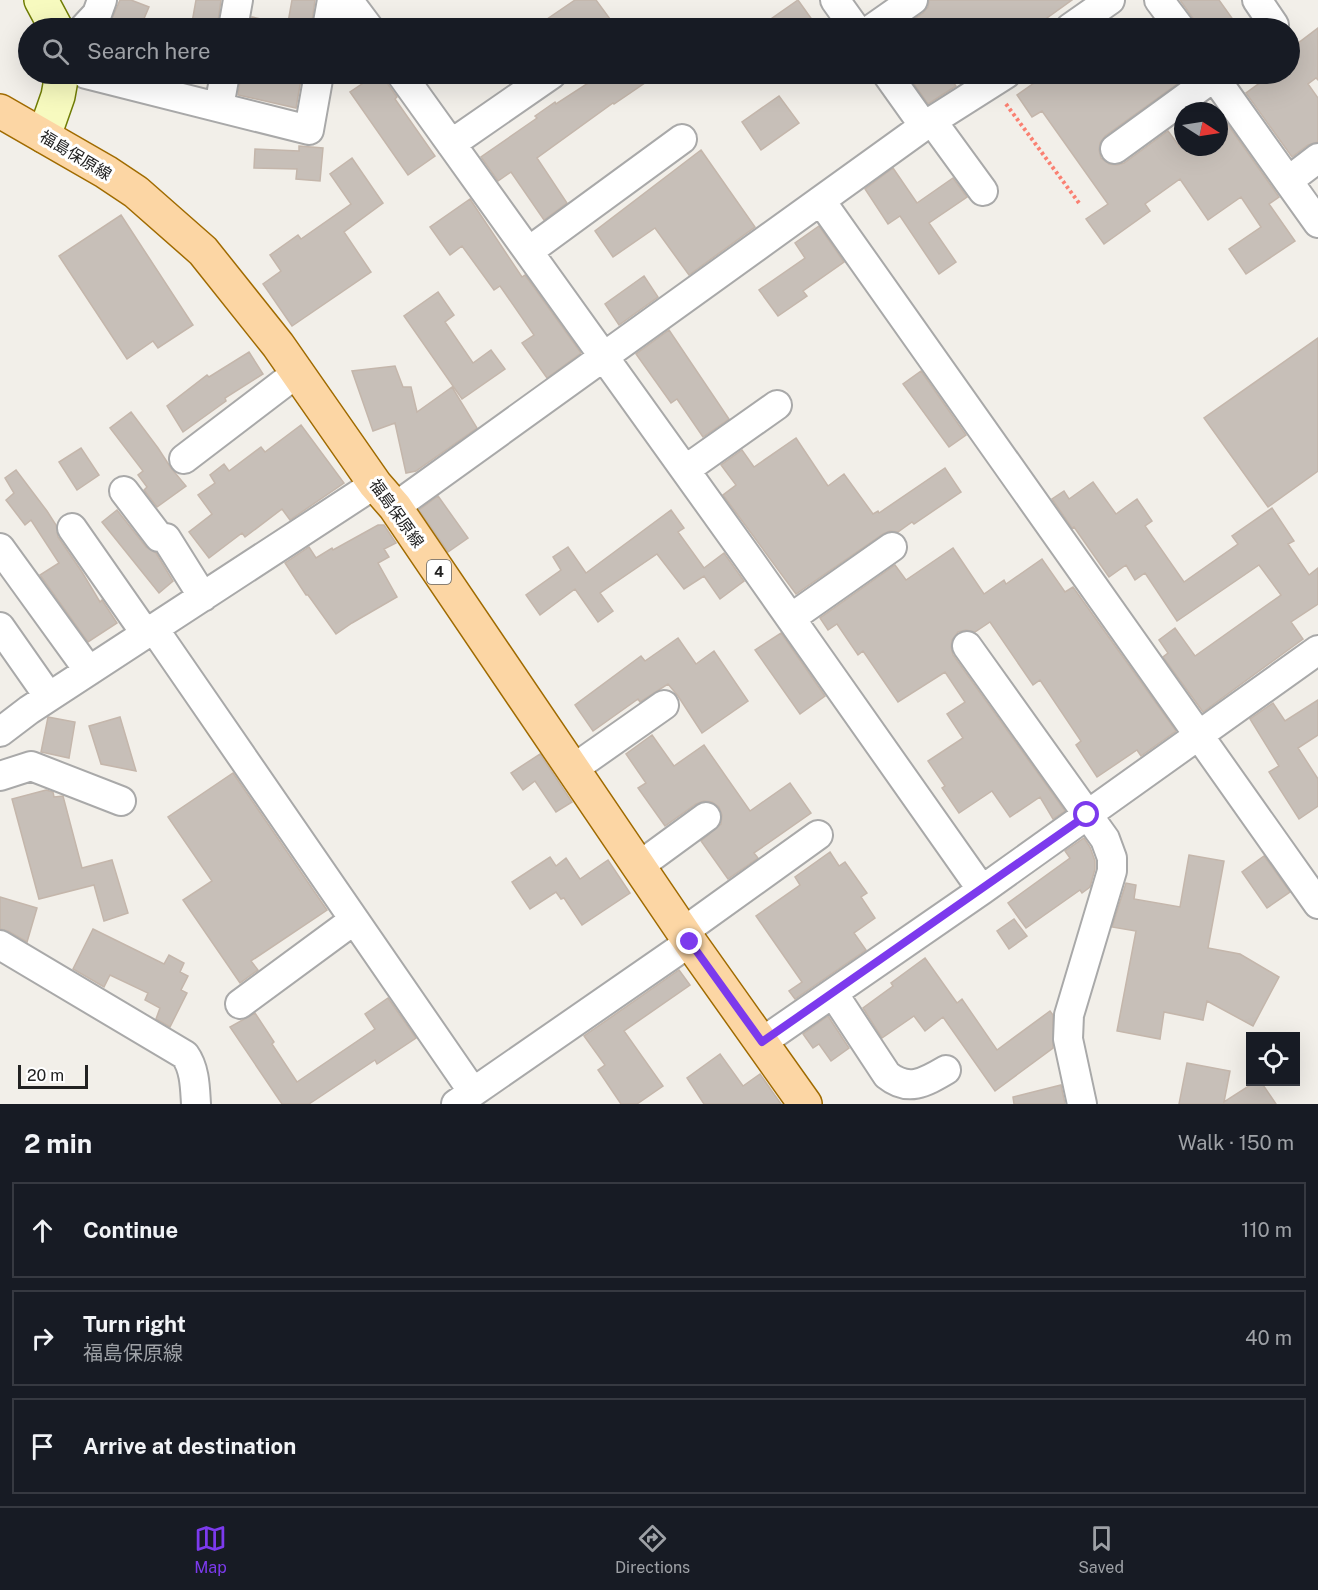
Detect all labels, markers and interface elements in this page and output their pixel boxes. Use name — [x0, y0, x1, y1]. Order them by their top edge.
search box — [18, 18, 1300, 84]
icon: search — [39, 35, 72, 68]
text: Search here — [87, 38, 211, 64]
north arrow — [1174, 102, 1228, 156]
street label: 福島保原線 — [37, 127, 115, 184]
street label: 福島保原線 — [365, 475, 428, 551]
road number: 4 — [427, 560, 451, 584]
route start — [1073, 801, 1099, 827]
route end — [676, 928, 702, 954]
map controls — [1246, 1032, 1300, 1086]
button: locate — [1246, 1032, 1300, 1086]
scale bar — [18, 1062, 88, 1090]
text: 20 m — [27, 1066, 64, 1085]
text: 2 min — [24, 1128, 92, 1159]
text: Walk · 150 m — [1178, 1131, 1294, 1155]
icon: ahead — [26, 1214, 59, 1247]
text: Continue — [83, 1217, 178, 1243]
text: 110 m — [1241, 1218, 1292, 1242]
text: Turn right — [83, 1311, 186, 1337]
icon: right — [26, 1322, 59, 1355]
text: 40 m — [1245, 1326, 1292, 1350]
text: 福島保原線 — [83, 1341, 183, 1365]
icon: arrive — [26, 1430, 59, 1463]
text: Arrive at destination — [83, 1433, 296, 1459]
tab: Map — [194, 1522, 227, 1577]
tab: Directions — [615, 1522, 690, 1577]
tab: Saved — [1078, 1522, 1124, 1577]

